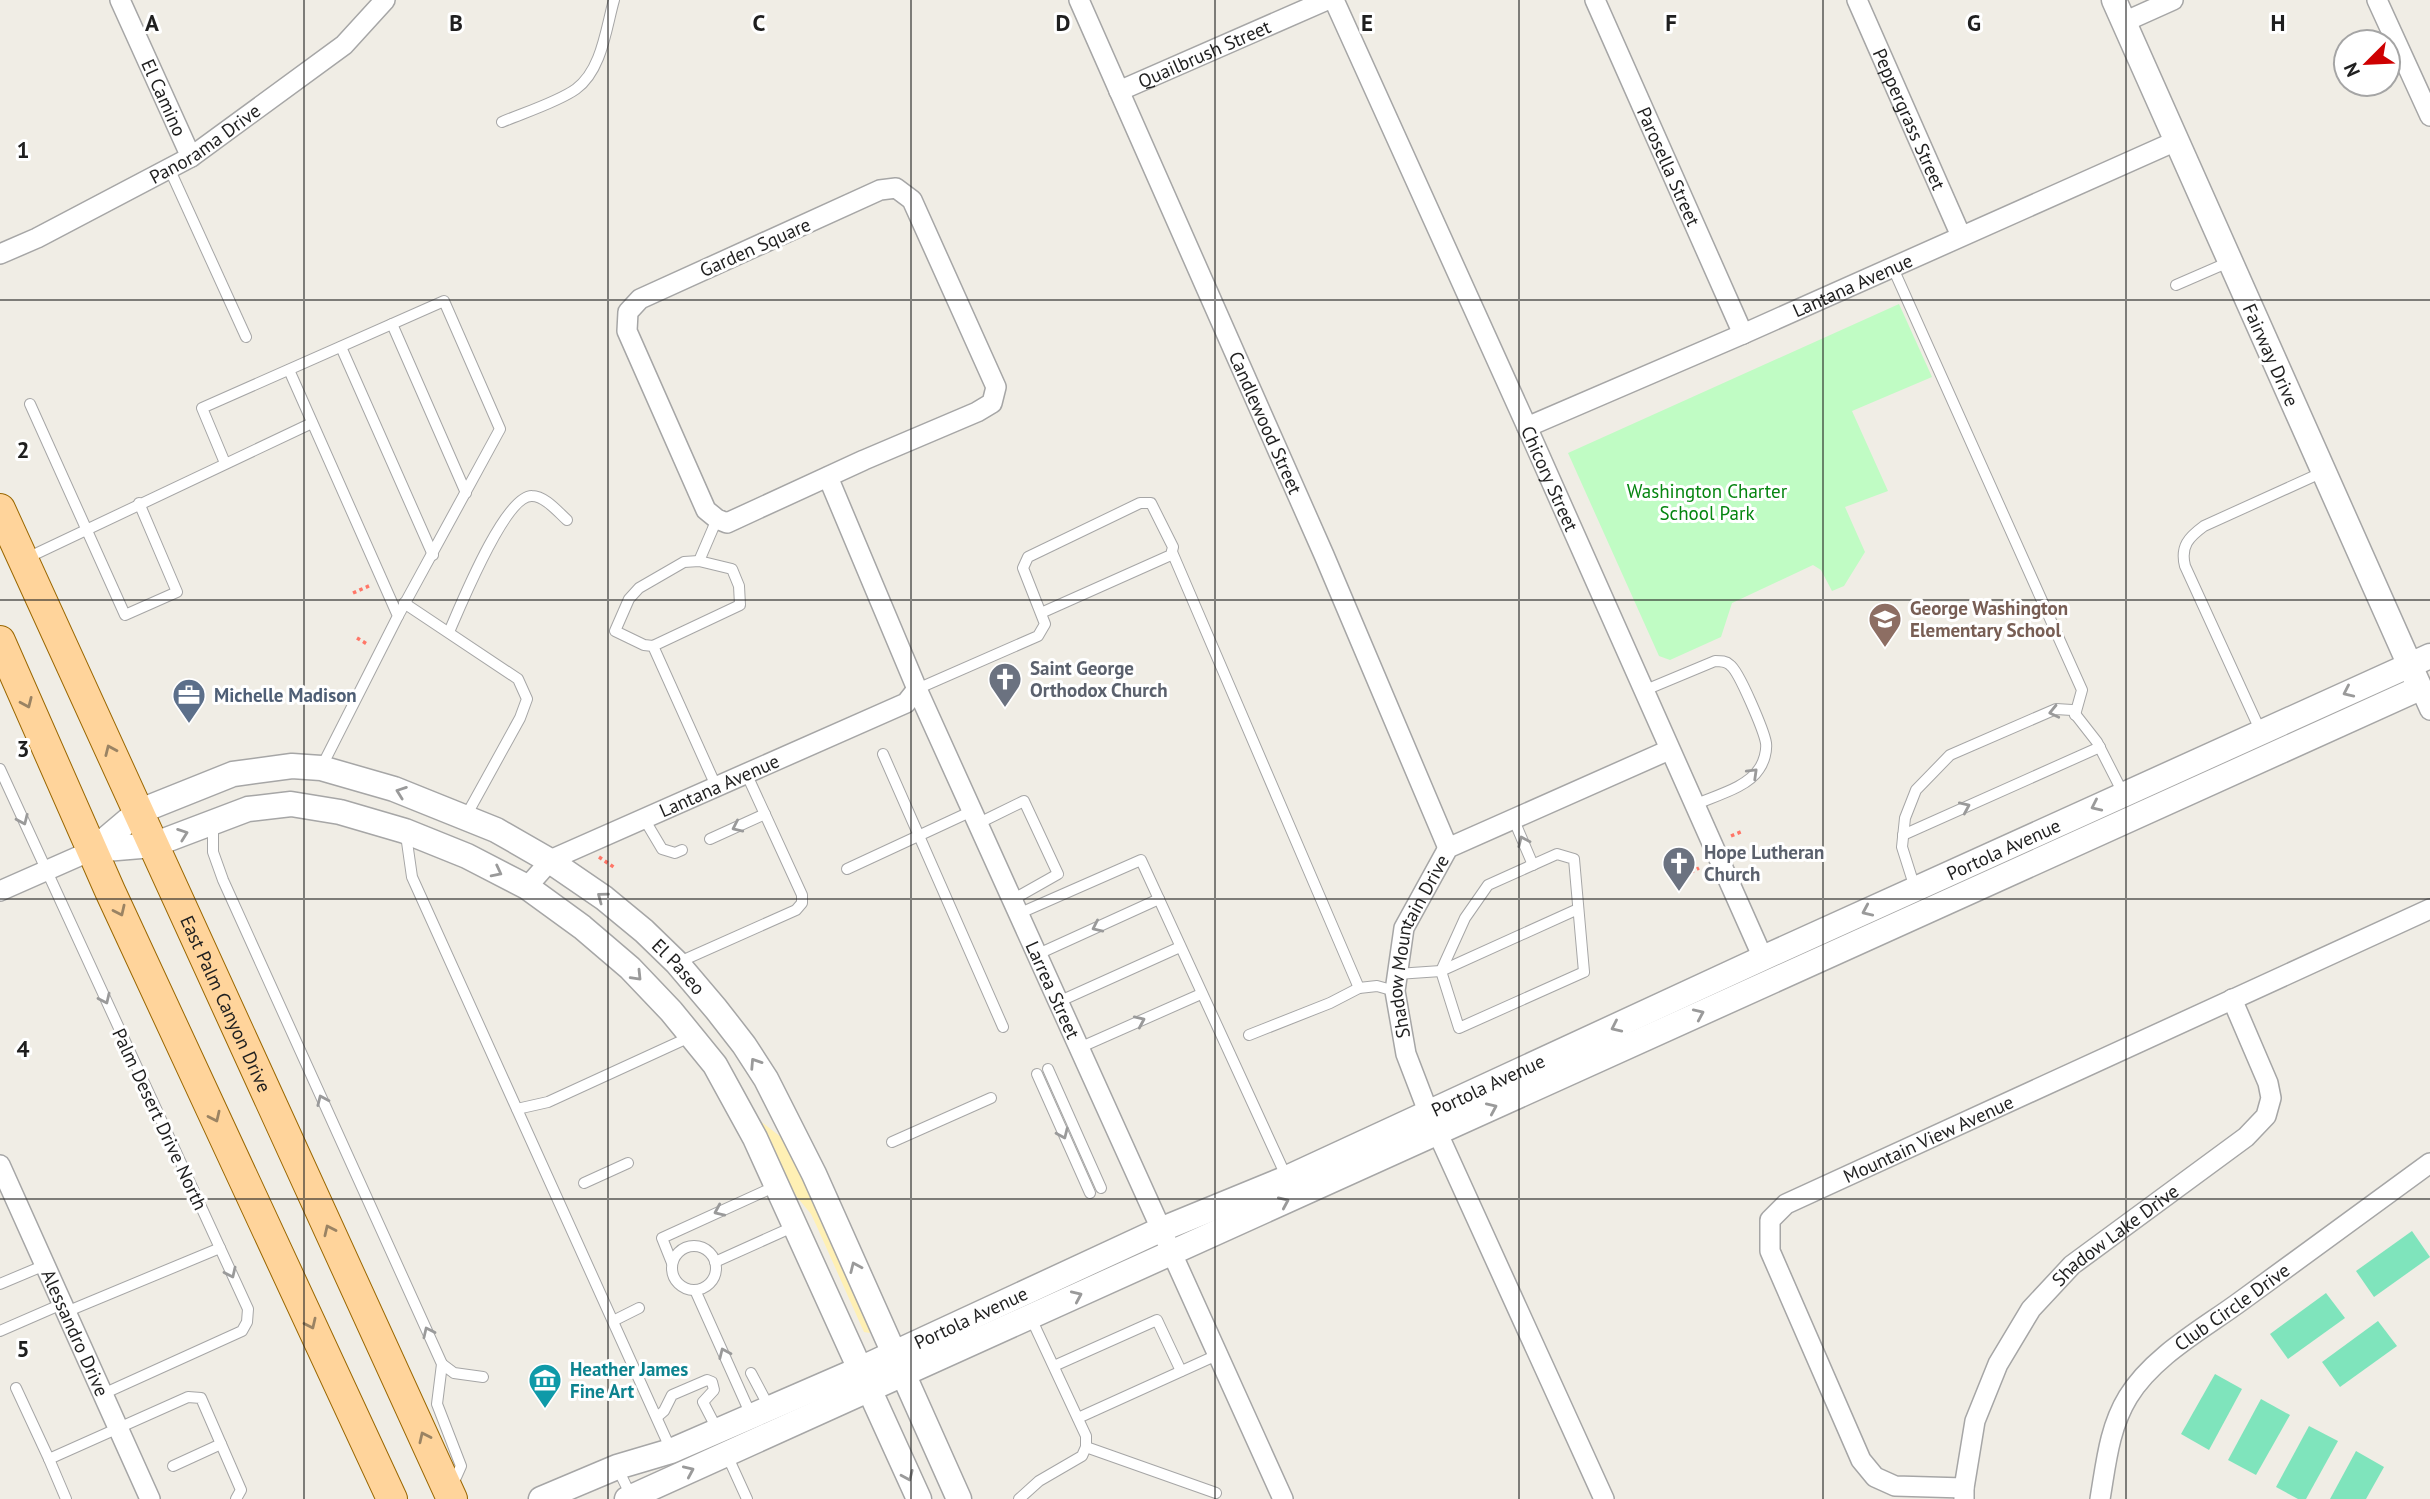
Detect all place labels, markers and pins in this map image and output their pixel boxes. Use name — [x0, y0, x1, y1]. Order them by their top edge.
place label: George Washington Elementary School — [1910, 596, 2068, 642]
school or university icon: George Washington Elementary School — [1866, 600, 1904, 649]
place label: Saint George Orthodox Church — [1030, 656, 1168, 702]
church icon: Saint George Orthodox Church — [986, 660, 1024, 709]
office icon: Michelle Madison — [170, 676, 208, 725]
place label: Michelle Madison — [214, 683, 357, 707]
place label: Hope Lutheran Church — [1704, 840, 1824, 886]
church icon: Hope Lutheran Church — [1660, 844, 1698, 893]
place label: Heather James Fine Art — [570, 1357, 688, 1403]
museum icon: Heather James Fine Art — [526, 1361, 564, 1410]

